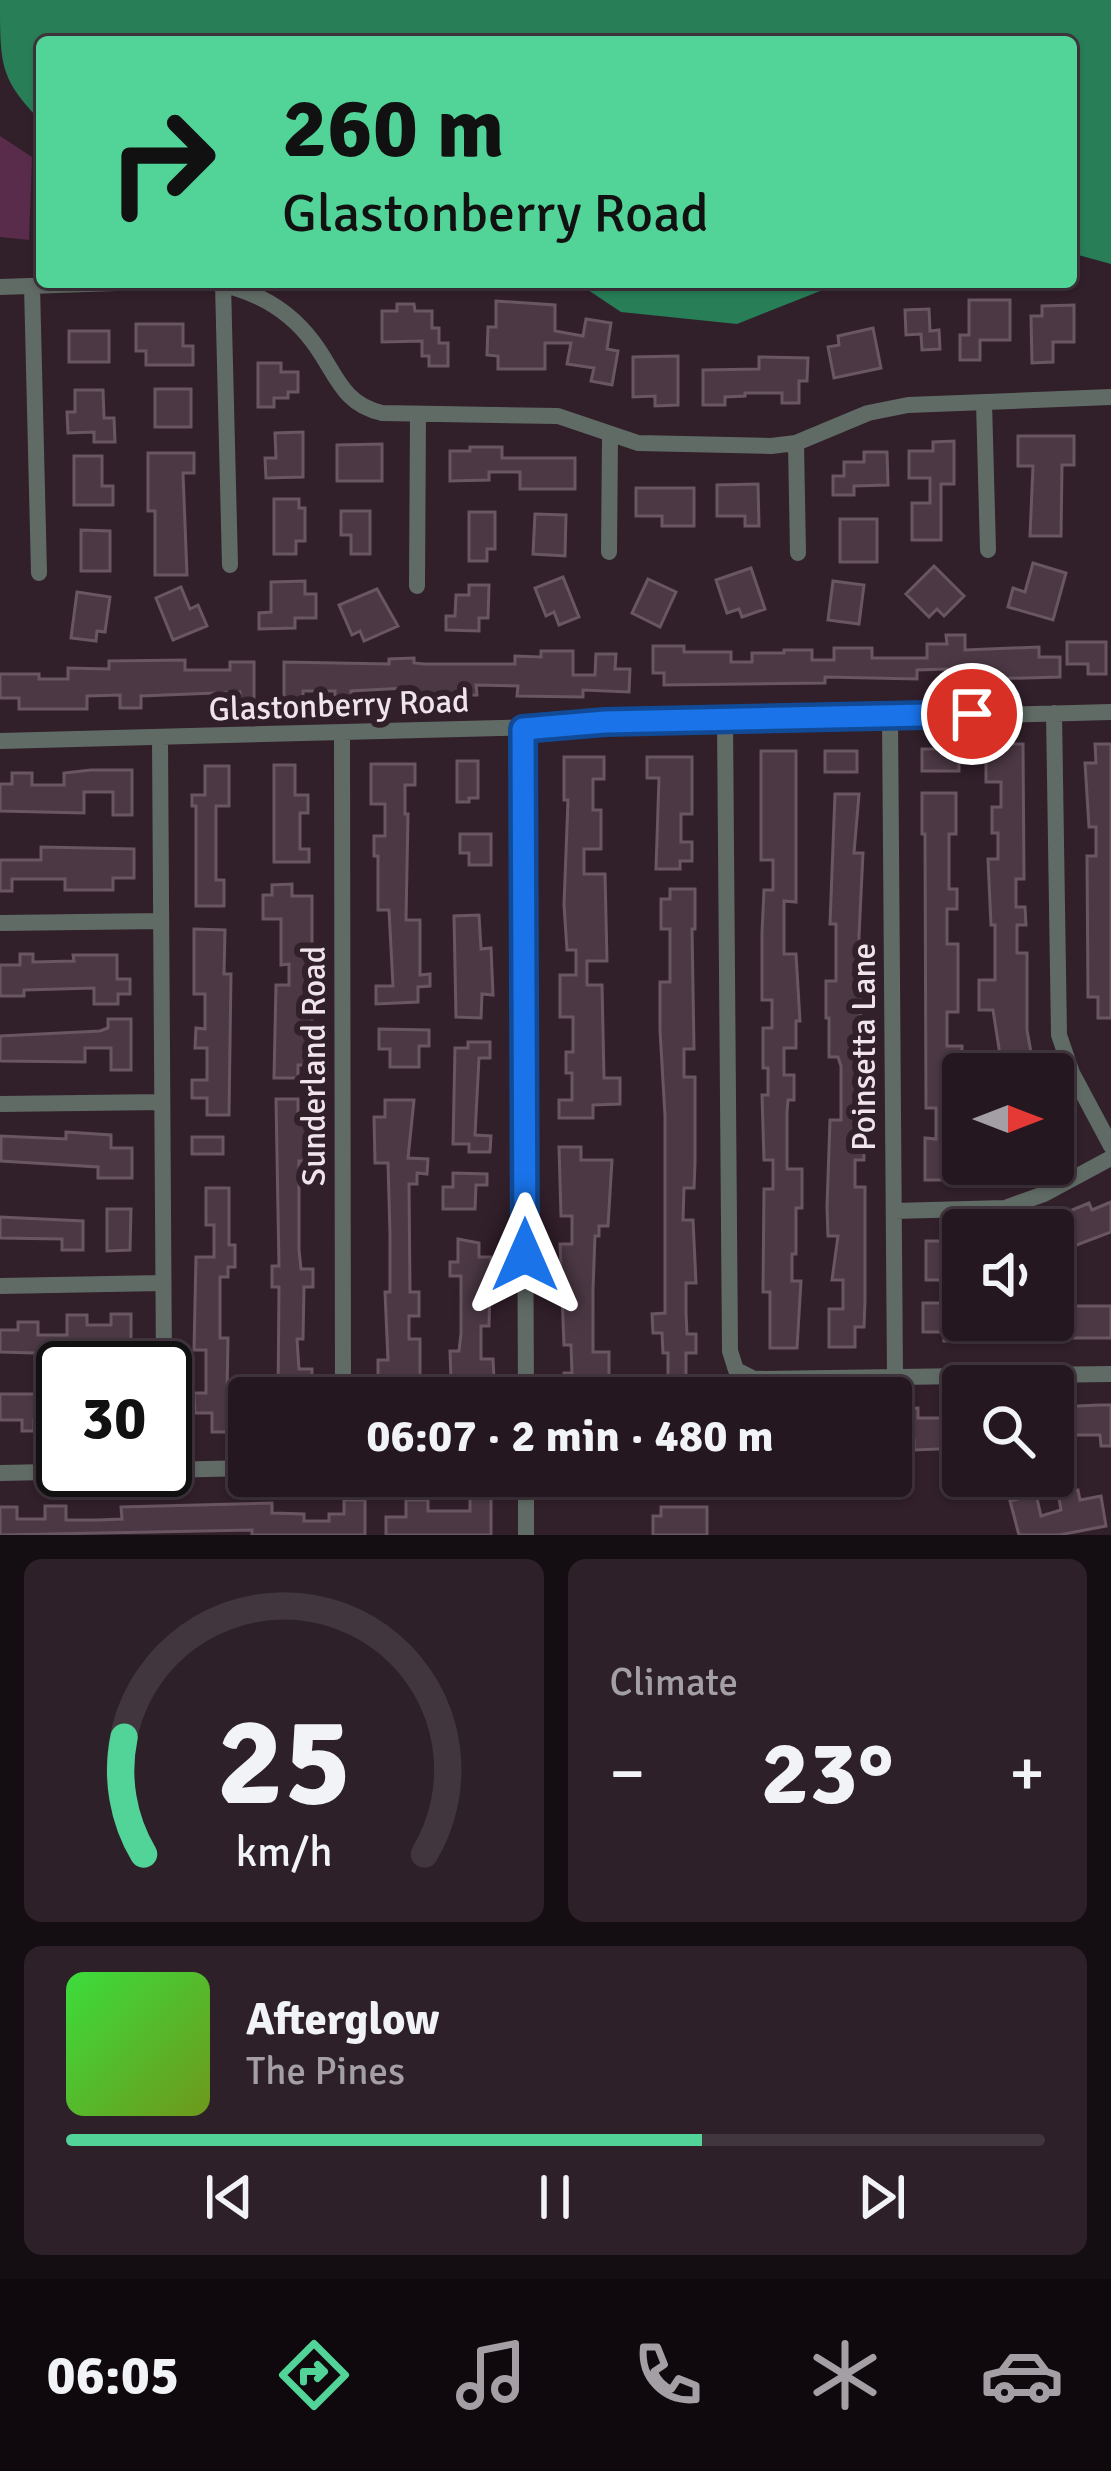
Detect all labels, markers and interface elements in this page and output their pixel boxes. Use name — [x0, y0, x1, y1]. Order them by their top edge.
text: 260 m — [282, 77, 504, 181]
icon: right — [84, 84, 240, 240]
text: Glastonberry Road — [282, 180, 709, 247]
pin — [921, 663, 1023, 765]
street label: Glastonberry Road — [208, 680, 470, 731]
icon: arrive — [939, 681, 1005, 747]
street label: Poinsetta Lane — [844, 943, 885, 1151]
street label: Sunderland Road — [294, 946, 335, 1186]
north arrow — [942, 1053, 1074, 1185]
map controls — [942, 1053, 1074, 1497]
position arrow — [462, 1192, 588, 1318]
button: sound — [942, 1209, 1074, 1341]
speed limit sign: 30 — [36, 1341, 192, 1497]
button: search — [942, 1365, 1074, 1497]
text: 06:07 · 2 min · 480 m — [366, 1409, 774, 1464]
text: Climate — [610, 1658, 738, 1706]
text: 25 — [216, 1686, 351, 1839]
text: 23° — [761, 1718, 894, 1829]
text: − — [610, 1733, 645, 1814]
text: + — [1009, 1733, 1045, 1814]
text: km/h — [235, 1825, 332, 1878]
text: Afterglow — [246, 1992, 439, 2047]
text: The Pines — [246, 2047, 405, 2095]
icon: previous — [196, 2164, 262, 2230]
icon: pause — [522, 2164, 588, 2230]
icon: next — [849, 2164, 915, 2230]
icon: directions — [272, 2333, 356, 2417]
icon: music — [449, 2333, 533, 2417]
icon: phone — [626, 2333, 710, 2417]
icon: climate — [803, 2333, 887, 2417]
icon: car — [980, 2333, 1064, 2417]
text: 06:05 — [47, 2342, 179, 2409]

